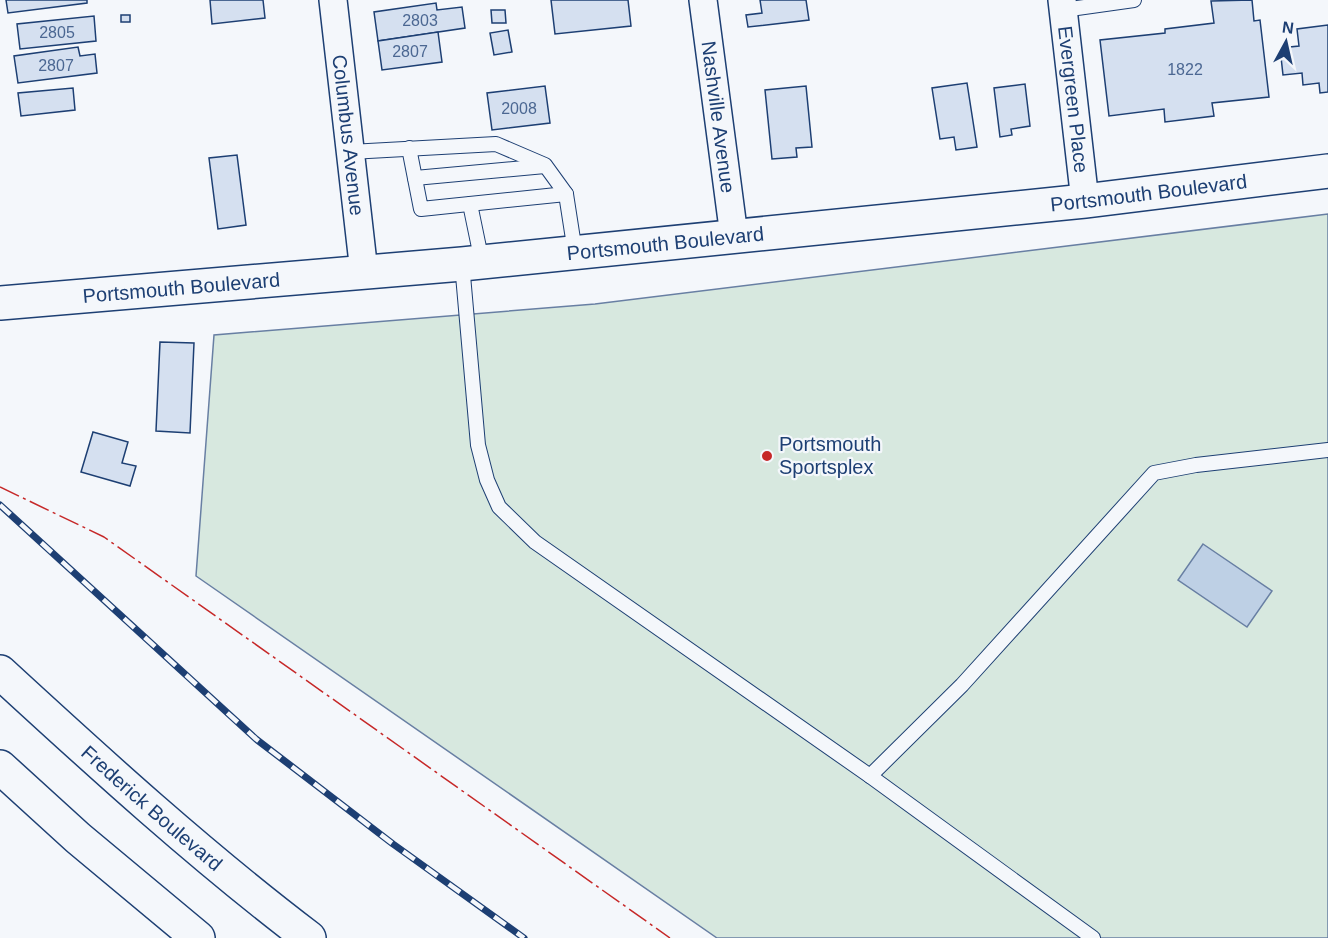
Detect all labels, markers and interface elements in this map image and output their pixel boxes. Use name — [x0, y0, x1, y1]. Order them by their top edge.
house number: 2803 — [402, 12, 438, 29]
north arrow — [1256, 12, 1316, 72]
text: N — [1281, 18, 1295, 37]
house number: 2805 — [39, 24, 75, 41]
street label: Evergreen Place — [1054, 25, 1093, 174]
street label: Nashville Avenue — [697, 40, 739, 194]
house number: 2807 — [392, 43, 428, 60]
street label: Columbus Avenue — [328, 53, 369, 217]
house number: 2807 — [38, 57, 74, 74]
house number: 1822 — [1167, 61, 1203, 78]
house number: 2008 — [501, 100, 537, 117]
street label: Portsmouth Boulevard — [1049, 170, 1248, 215]
street label: Portsmouth Boulevard — [566, 223, 765, 264]
street label: Portsmouth Boulevard — [82, 268, 281, 307]
place label: Portsmouth Sportsplex — [779, 433, 881, 478]
marker: Portsmouth Sportsplex — [760, 449, 774, 463]
street label: Frederick Boulevard — [77, 741, 227, 875]

